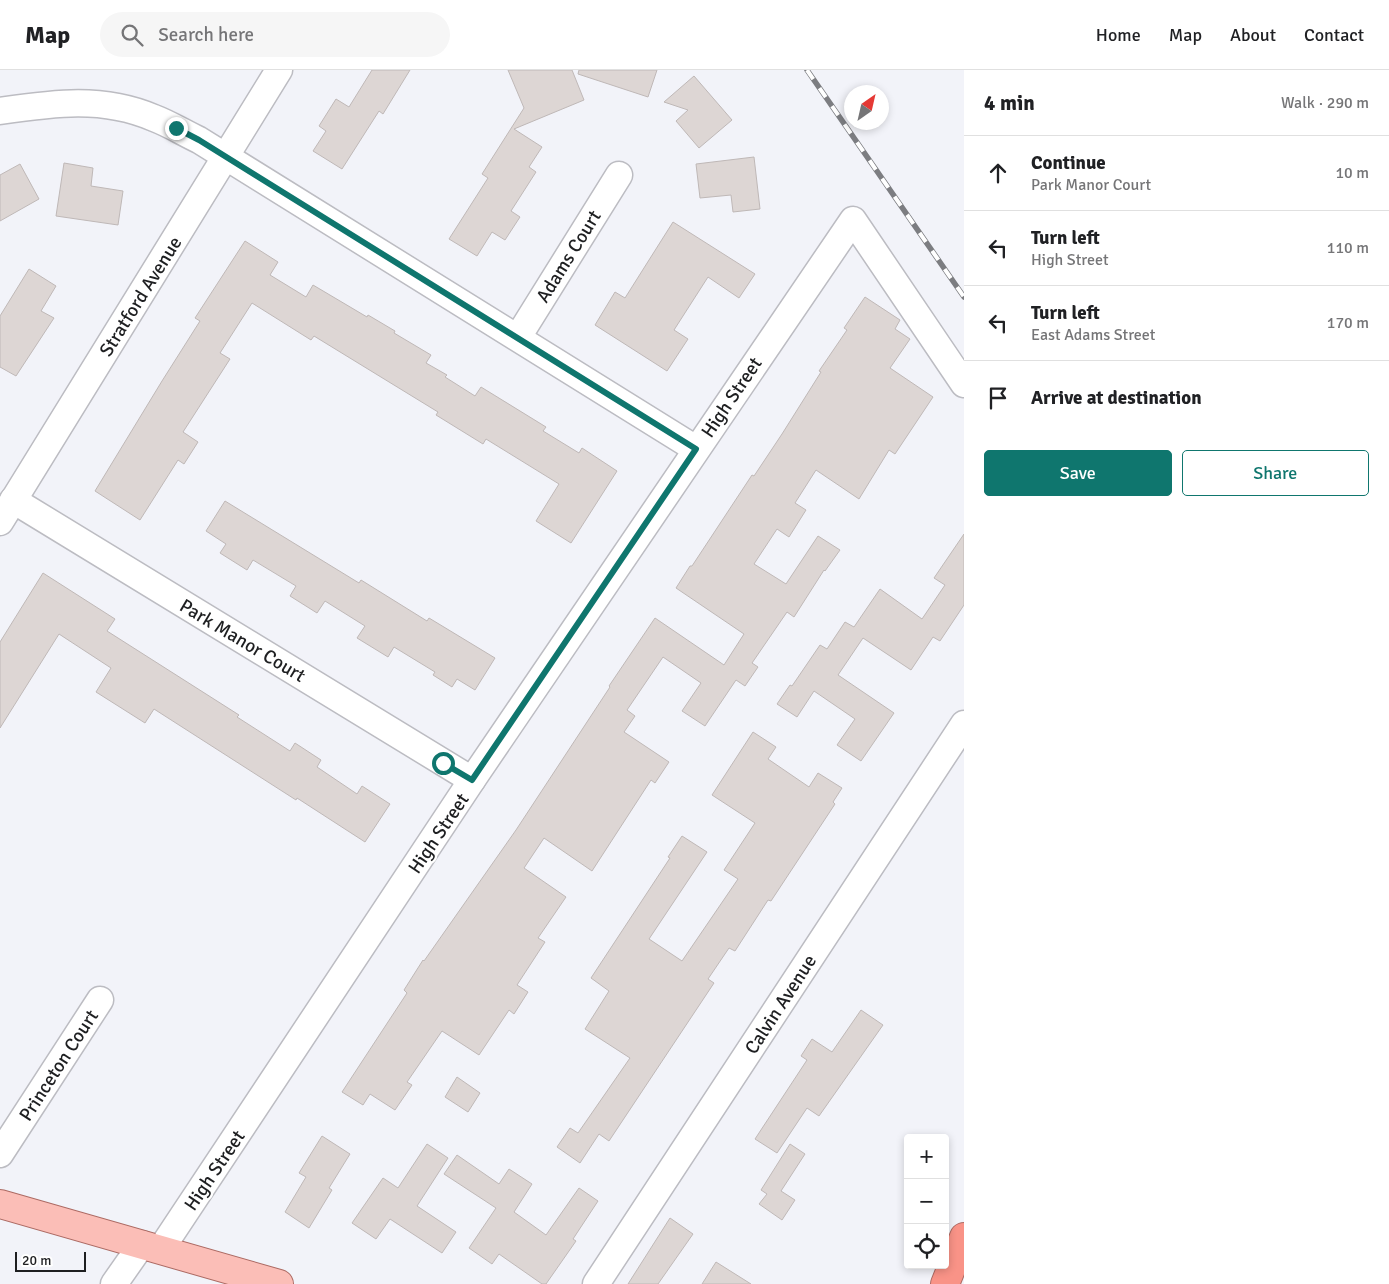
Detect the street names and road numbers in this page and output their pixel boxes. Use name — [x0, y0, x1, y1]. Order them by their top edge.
street label: Adams Court — [531, 206, 607, 307]
street label: Stratford Avenue — [94, 232, 187, 361]
street label: High Street — [696, 352, 768, 442]
street label: Park Manor Court — [175, 594, 310, 688]
street label: High Street — [403, 788, 475, 878]
street label: Calvin Avenue — [740, 950, 822, 1059]
street label: Princeton Court — [14, 1005, 104, 1126]
street label: High Street — [179, 1125, 251, 1215]

